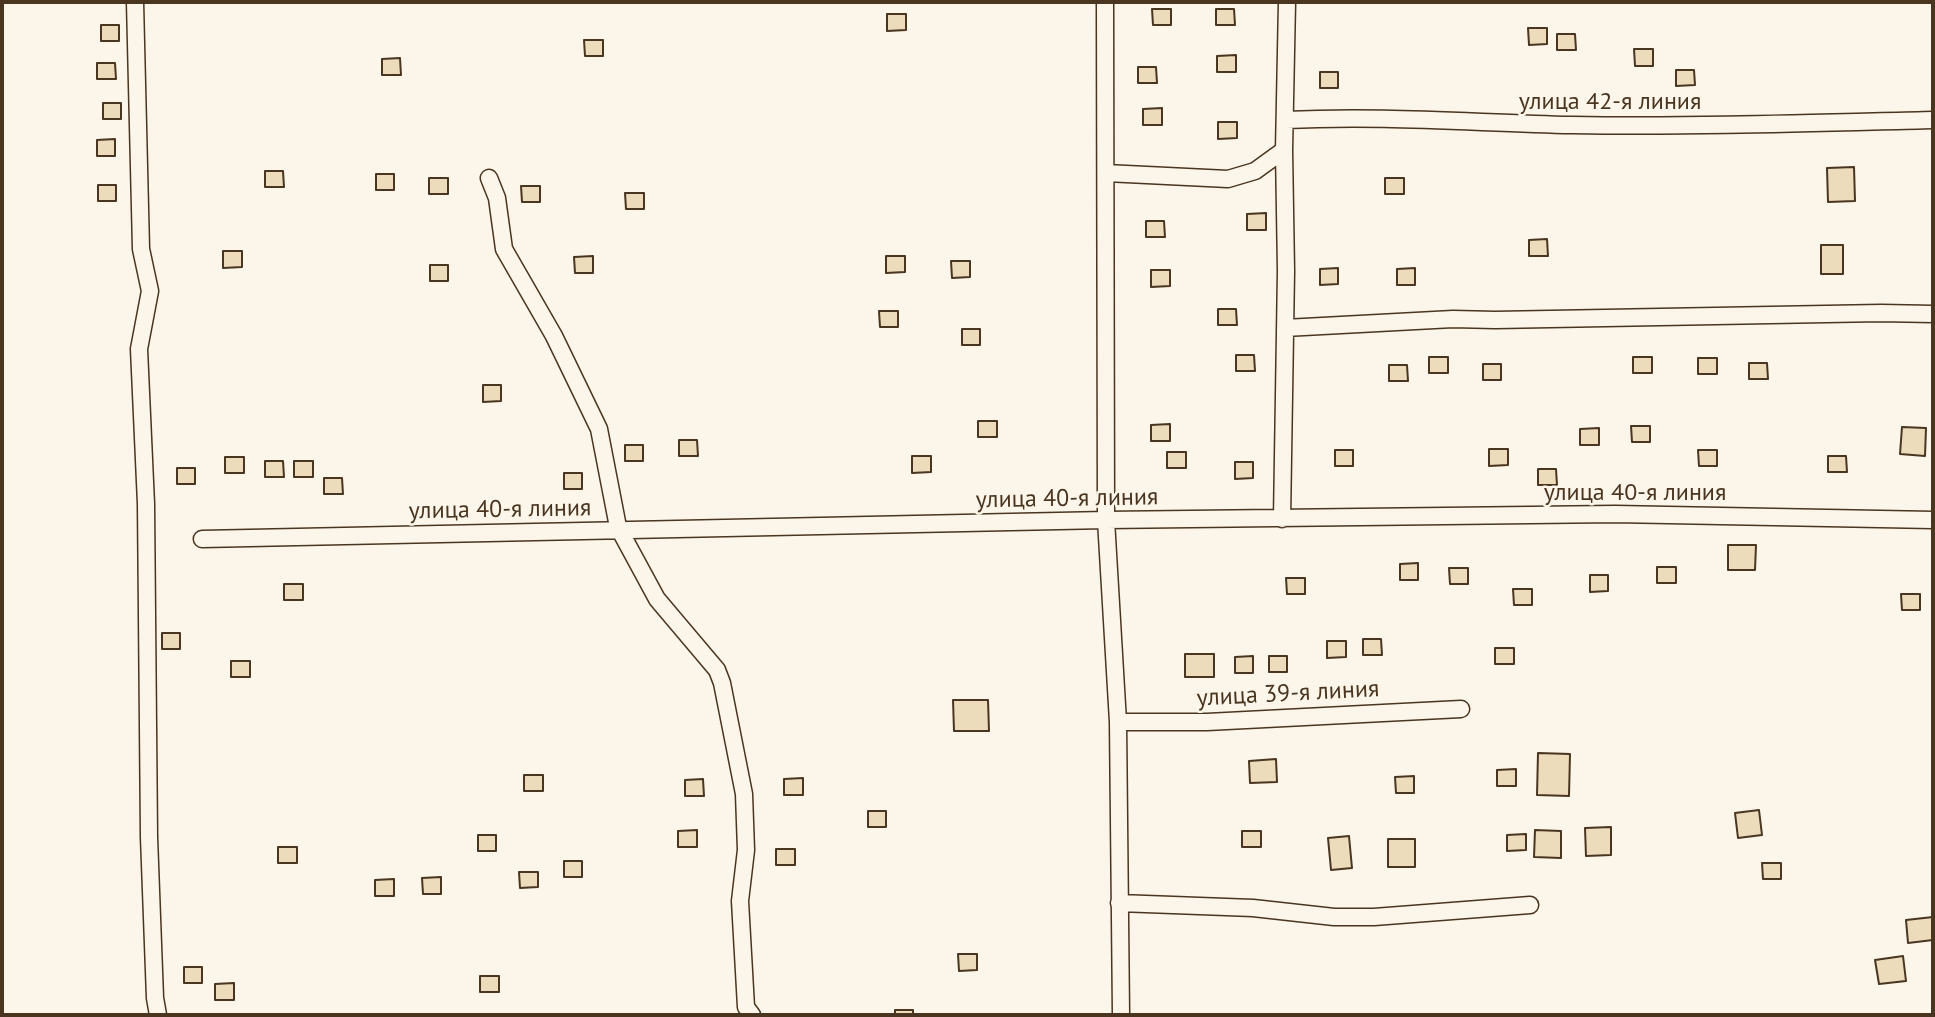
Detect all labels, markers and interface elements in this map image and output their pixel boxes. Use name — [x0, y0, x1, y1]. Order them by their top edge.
street label: улица 42-я линия — [1519, 88, 1701, 116]
street label: улица 40-я линия — [1544, 479, 1726, 507]
street label: улица 40-я линия — [975, 483, 1159, 515]
street label: улица 40-я линия — [408, 494, 592, 526]
street label: улица 39-я линия — [1196, 675, 1380, 713]

